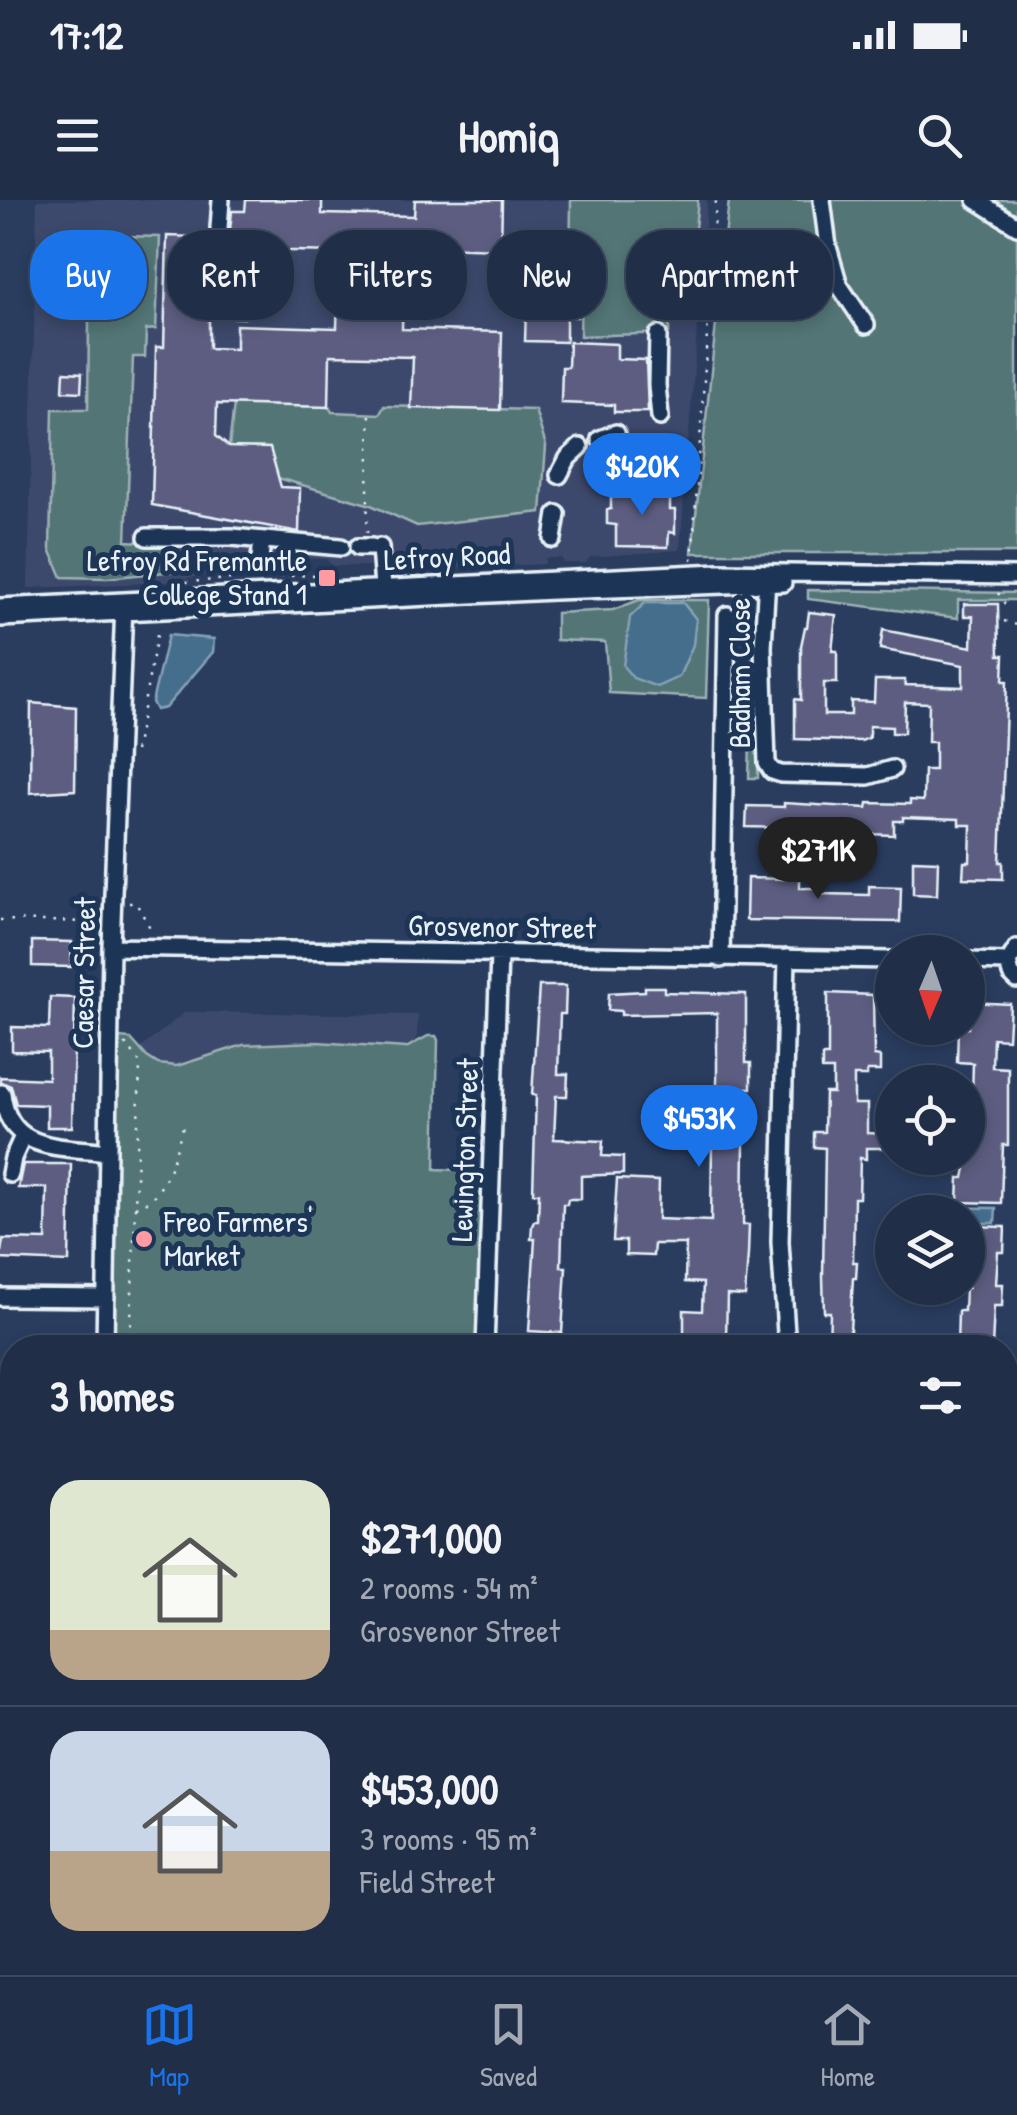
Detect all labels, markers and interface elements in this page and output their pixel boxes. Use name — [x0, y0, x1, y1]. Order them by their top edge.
text: 17:12 — [50, 9, 123, 61]
text: Homiq — [458, 105, 559, 166]
icon: menu — [50, 108, 105, 163]
icon: search — [912, 108, 967, 163]
chip: Buy — [30, 230, 147, 320]
chip: Rent — [167, 230, 294, 320]
chip: Filters — [314, 230, 467, 320]
chip: New — [487, 230, 606, 320]
chip: Apartment — [626, 230, 833, 320]
pin: $420K — [572, 433, 712, 518]
text: $420K — [605, 444, 679, 487]
street label: Lefroy Road — [383, 533, 511, 579]
place label: Lefroy Rd Fremantle College Stand 1 — [87, 540, 307, 614]
marker: Lefroy Rd Fremantle College Stand 1 — [316, 567, 338, 589]
street label: Badham Close — [719, 598, 759, 748]
pin: $271K — [748, 817, 888, 902]
text: $271K — [780, 828, 856, 871]
street label: Caesar Street — [62, 896, 104, 1049]
street label: Grosvenor Street — [408, 904, 597, 948]
north arrow — [875, 935, 985, 1045]
map controls — [875, 935, 985, 1305]
street label: Lewington Street — [441, 1057, 487, 1242]
button: locate — [875, 1065, 985, 1175]
pin: $453K — [629, 1085, 769, 1170]
text: $453K — [663, 1096, 735, 1139]
button: layers — [875, 1195, 985, 1305]
place label: Freo Farmers' Market — [163, 1201, 313, 1275]
marker: Freo Farmers' Market — [133, 1228, 155, 1250]
text: 3 homes — [50, 1367, 175, 1424]
icon: filters — [913, 1368, 968, 1423]
text: $271,000 — [360, 1509, 502, 1566]
icon: home — [130, 1520, 250, 1640]
text: 2 rooms · 54 m² — [360, 1566, 538, 1609]
text: Grosvenor Street — [360, 1609, 560, 1652]
text: $453,000 — [360, 1760, 499, 1817]
icon: home — [130, 1771, 250, 1891]
text: 3 rooms · 95 m² — [360, 1817, 537, 1860]
text: Field Street — [360, 1860, 495, 1903]
tab: Map — [142, 1997, 197, 2095]
tab: Saved — [480, 1997, 537, 2095]
tab: Home — [820, 1997, 875, 2095]

